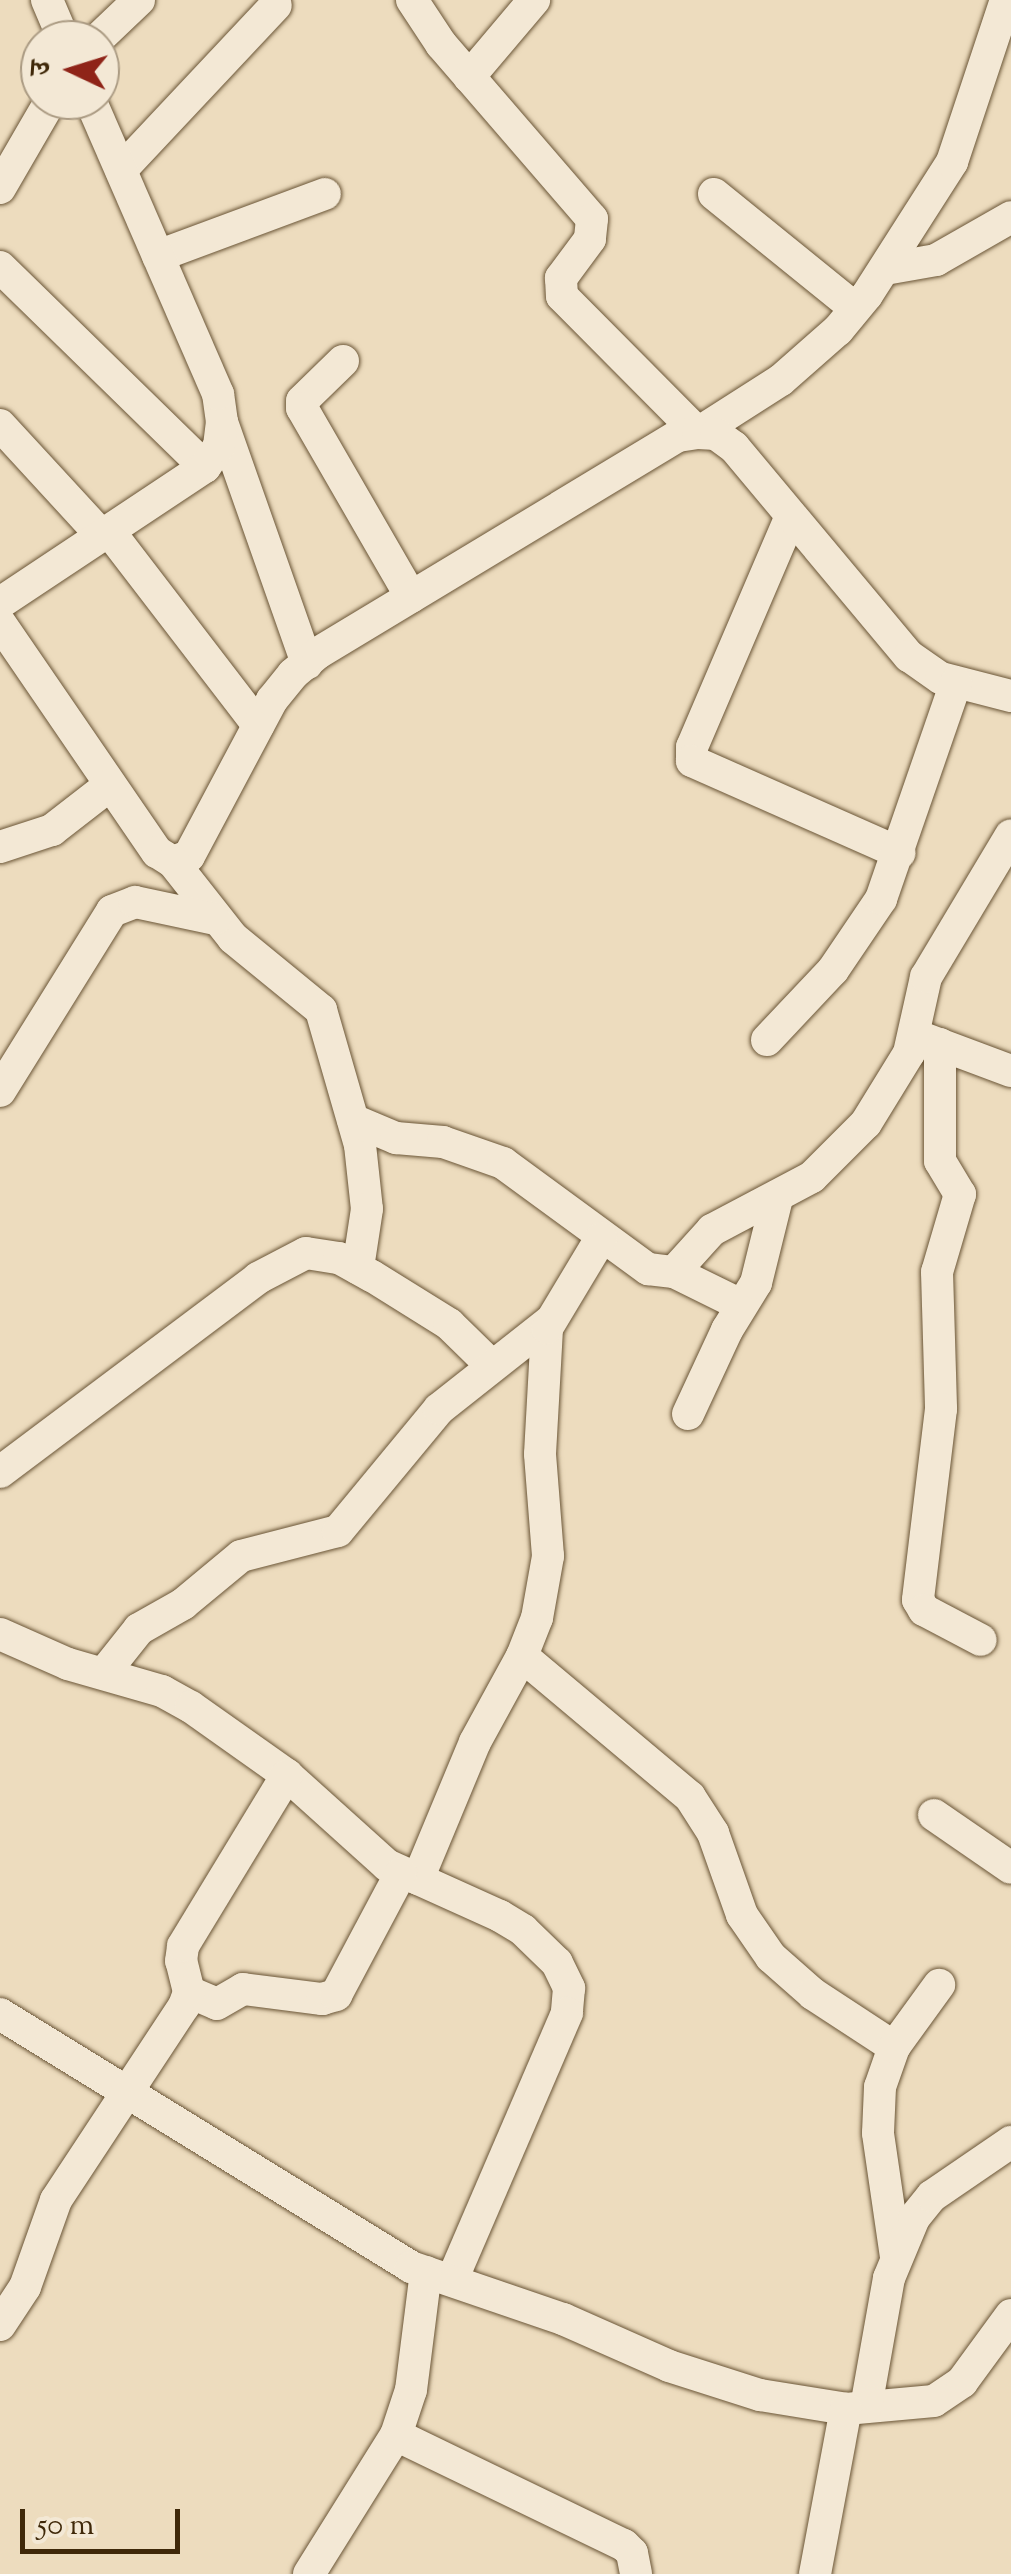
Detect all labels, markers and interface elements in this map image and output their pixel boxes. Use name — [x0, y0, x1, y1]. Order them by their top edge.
north arrow — [20, 20, 120, 120]
text: उ — [22, 60, 63, 77]
scale bar — [25, 2489, 185, 2551]
text: 50 m — [37, 2505, 94, 2548]

